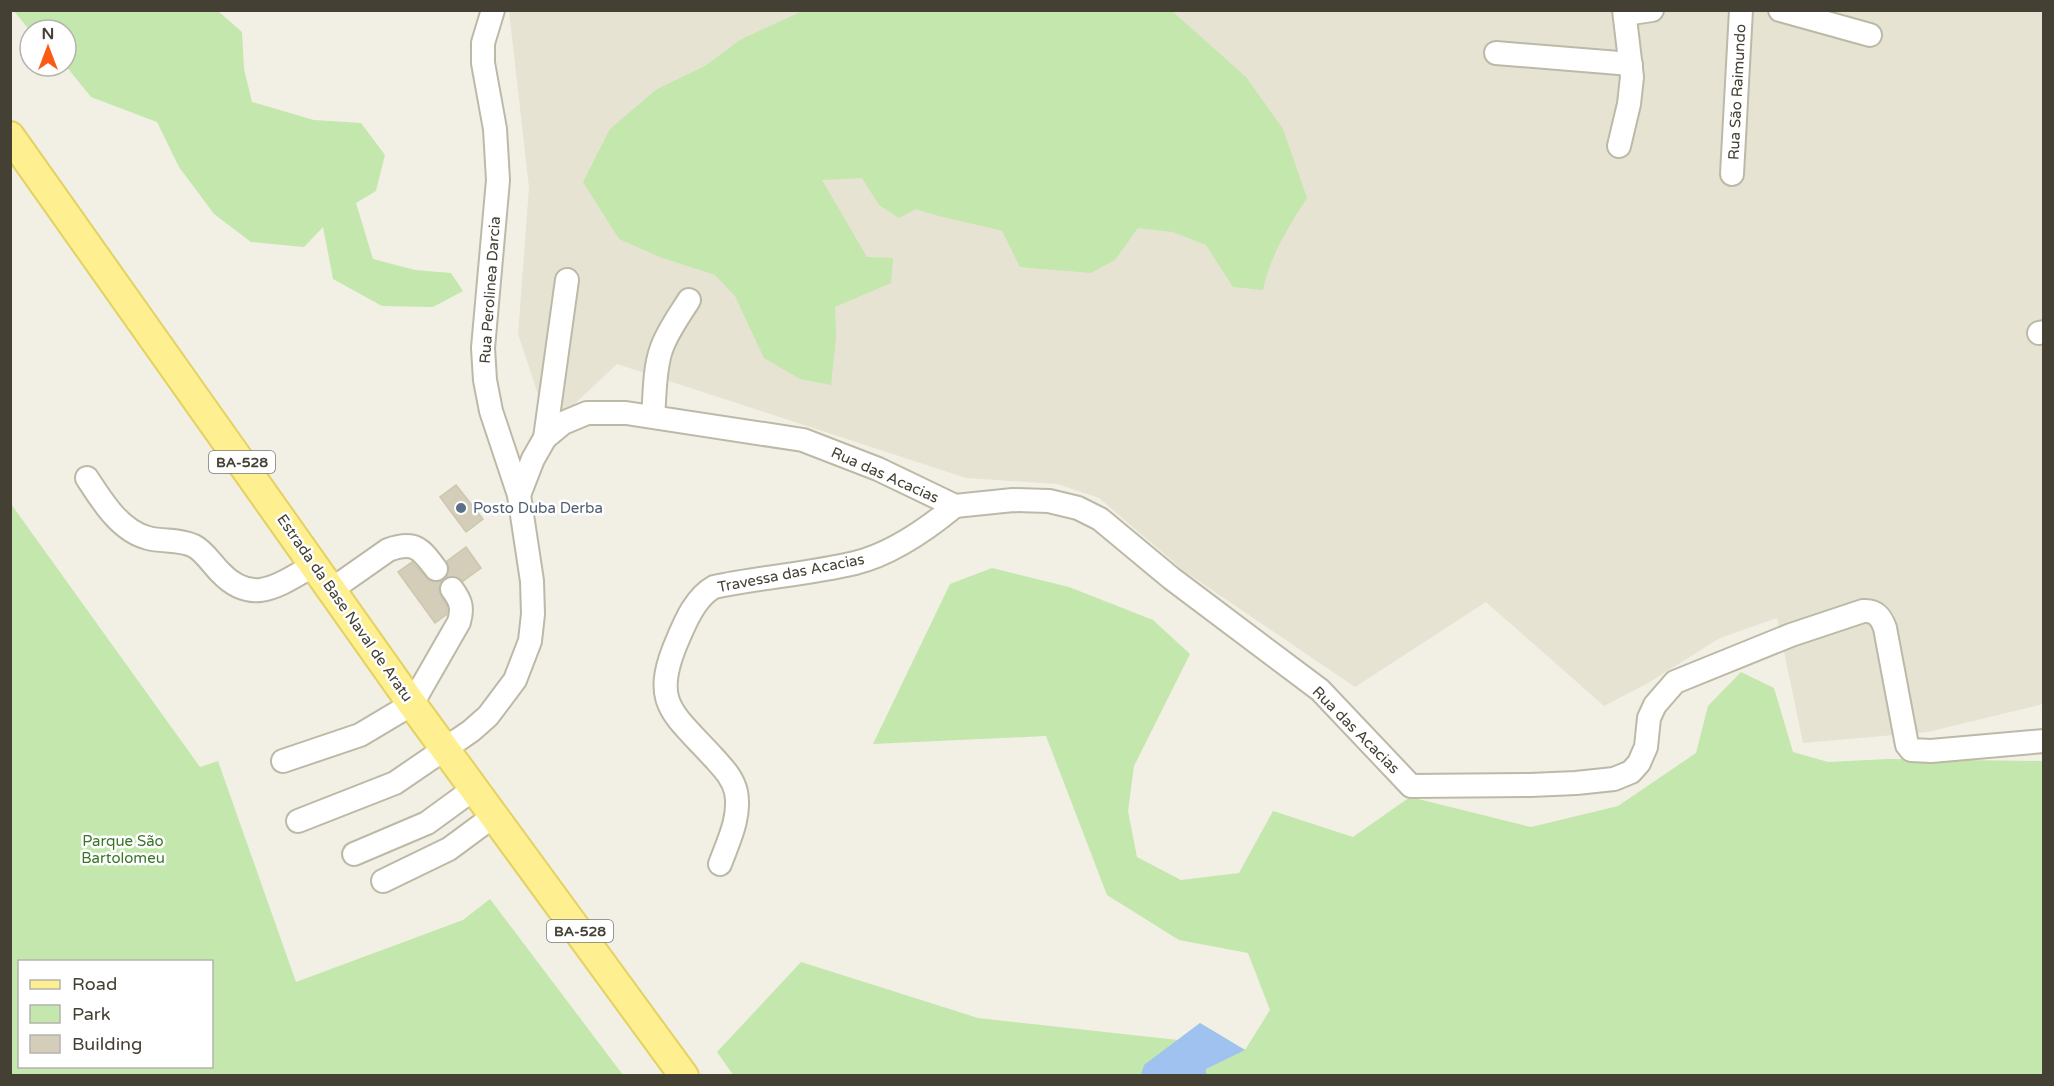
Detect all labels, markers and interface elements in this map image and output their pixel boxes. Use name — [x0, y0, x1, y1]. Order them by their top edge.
north arrow — [18, 18, 78, 78]
street label: Rua São Raimundo — [1724, 23, 1750, 161]
text: N — [42, 24, 54, 44]
street label: Rua Perolinea Darcia — [476, 216, 504, 364]
street label: Rua das Acacias — [828, 443, 942, 507]
road number: BA-528 — [209, 451, 275, 473]
place label: Posto Duba Derba — [473, 499, 603, 517]
marker: Posto Duba Derba — [454, 501, 468, 515]
street label: Estrada da Base Naval de Aratu — [273, 511, 417, 705]
street label: Travessa das Acacias — [716, 550, 866, 596]
street label: Rua das Acacias — [1309, 683, 1403, 777]
park label: Parque São Bartolomeu — [81, 832, 165, 867]
road number: BA-528 — [547, 920, 613, 942]
legend — [18, 960, 213, 1068]
text: Road — [72, 973, 117, 995]
text: Park — [72, 1003, 111, 1025]
text: Building — [72, 1033, 142, 1055]

